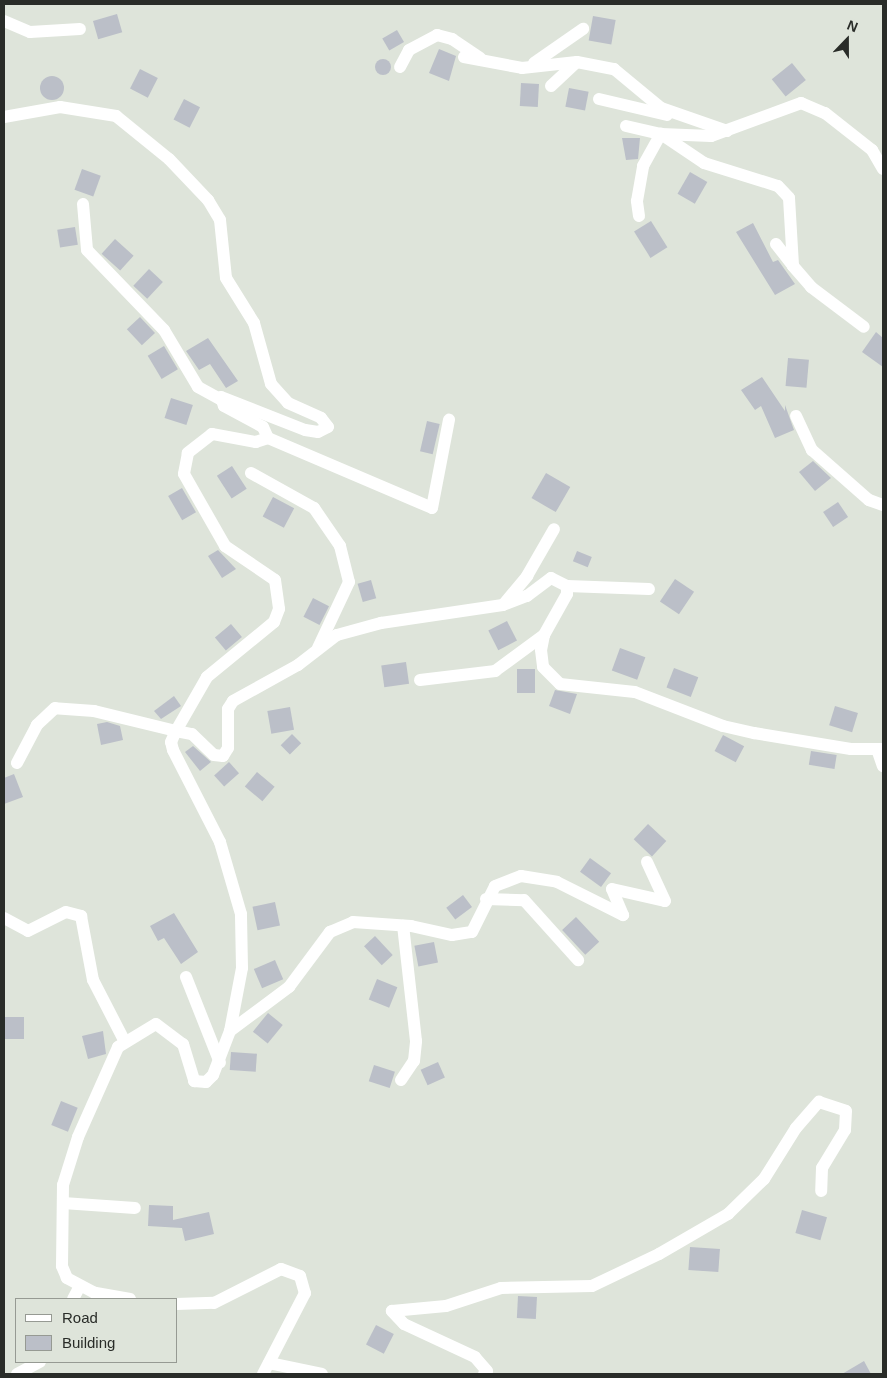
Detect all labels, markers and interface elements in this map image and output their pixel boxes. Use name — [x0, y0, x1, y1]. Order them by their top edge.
north arrow — [822, 15, 872, 65]
text: N — [845, 17, 860, 35]
legend — [15, 1298, 178, 1363]
text: Road — [62, 1309, 98, 1326]
text: Building — [62, 1334, 115, 1351]

